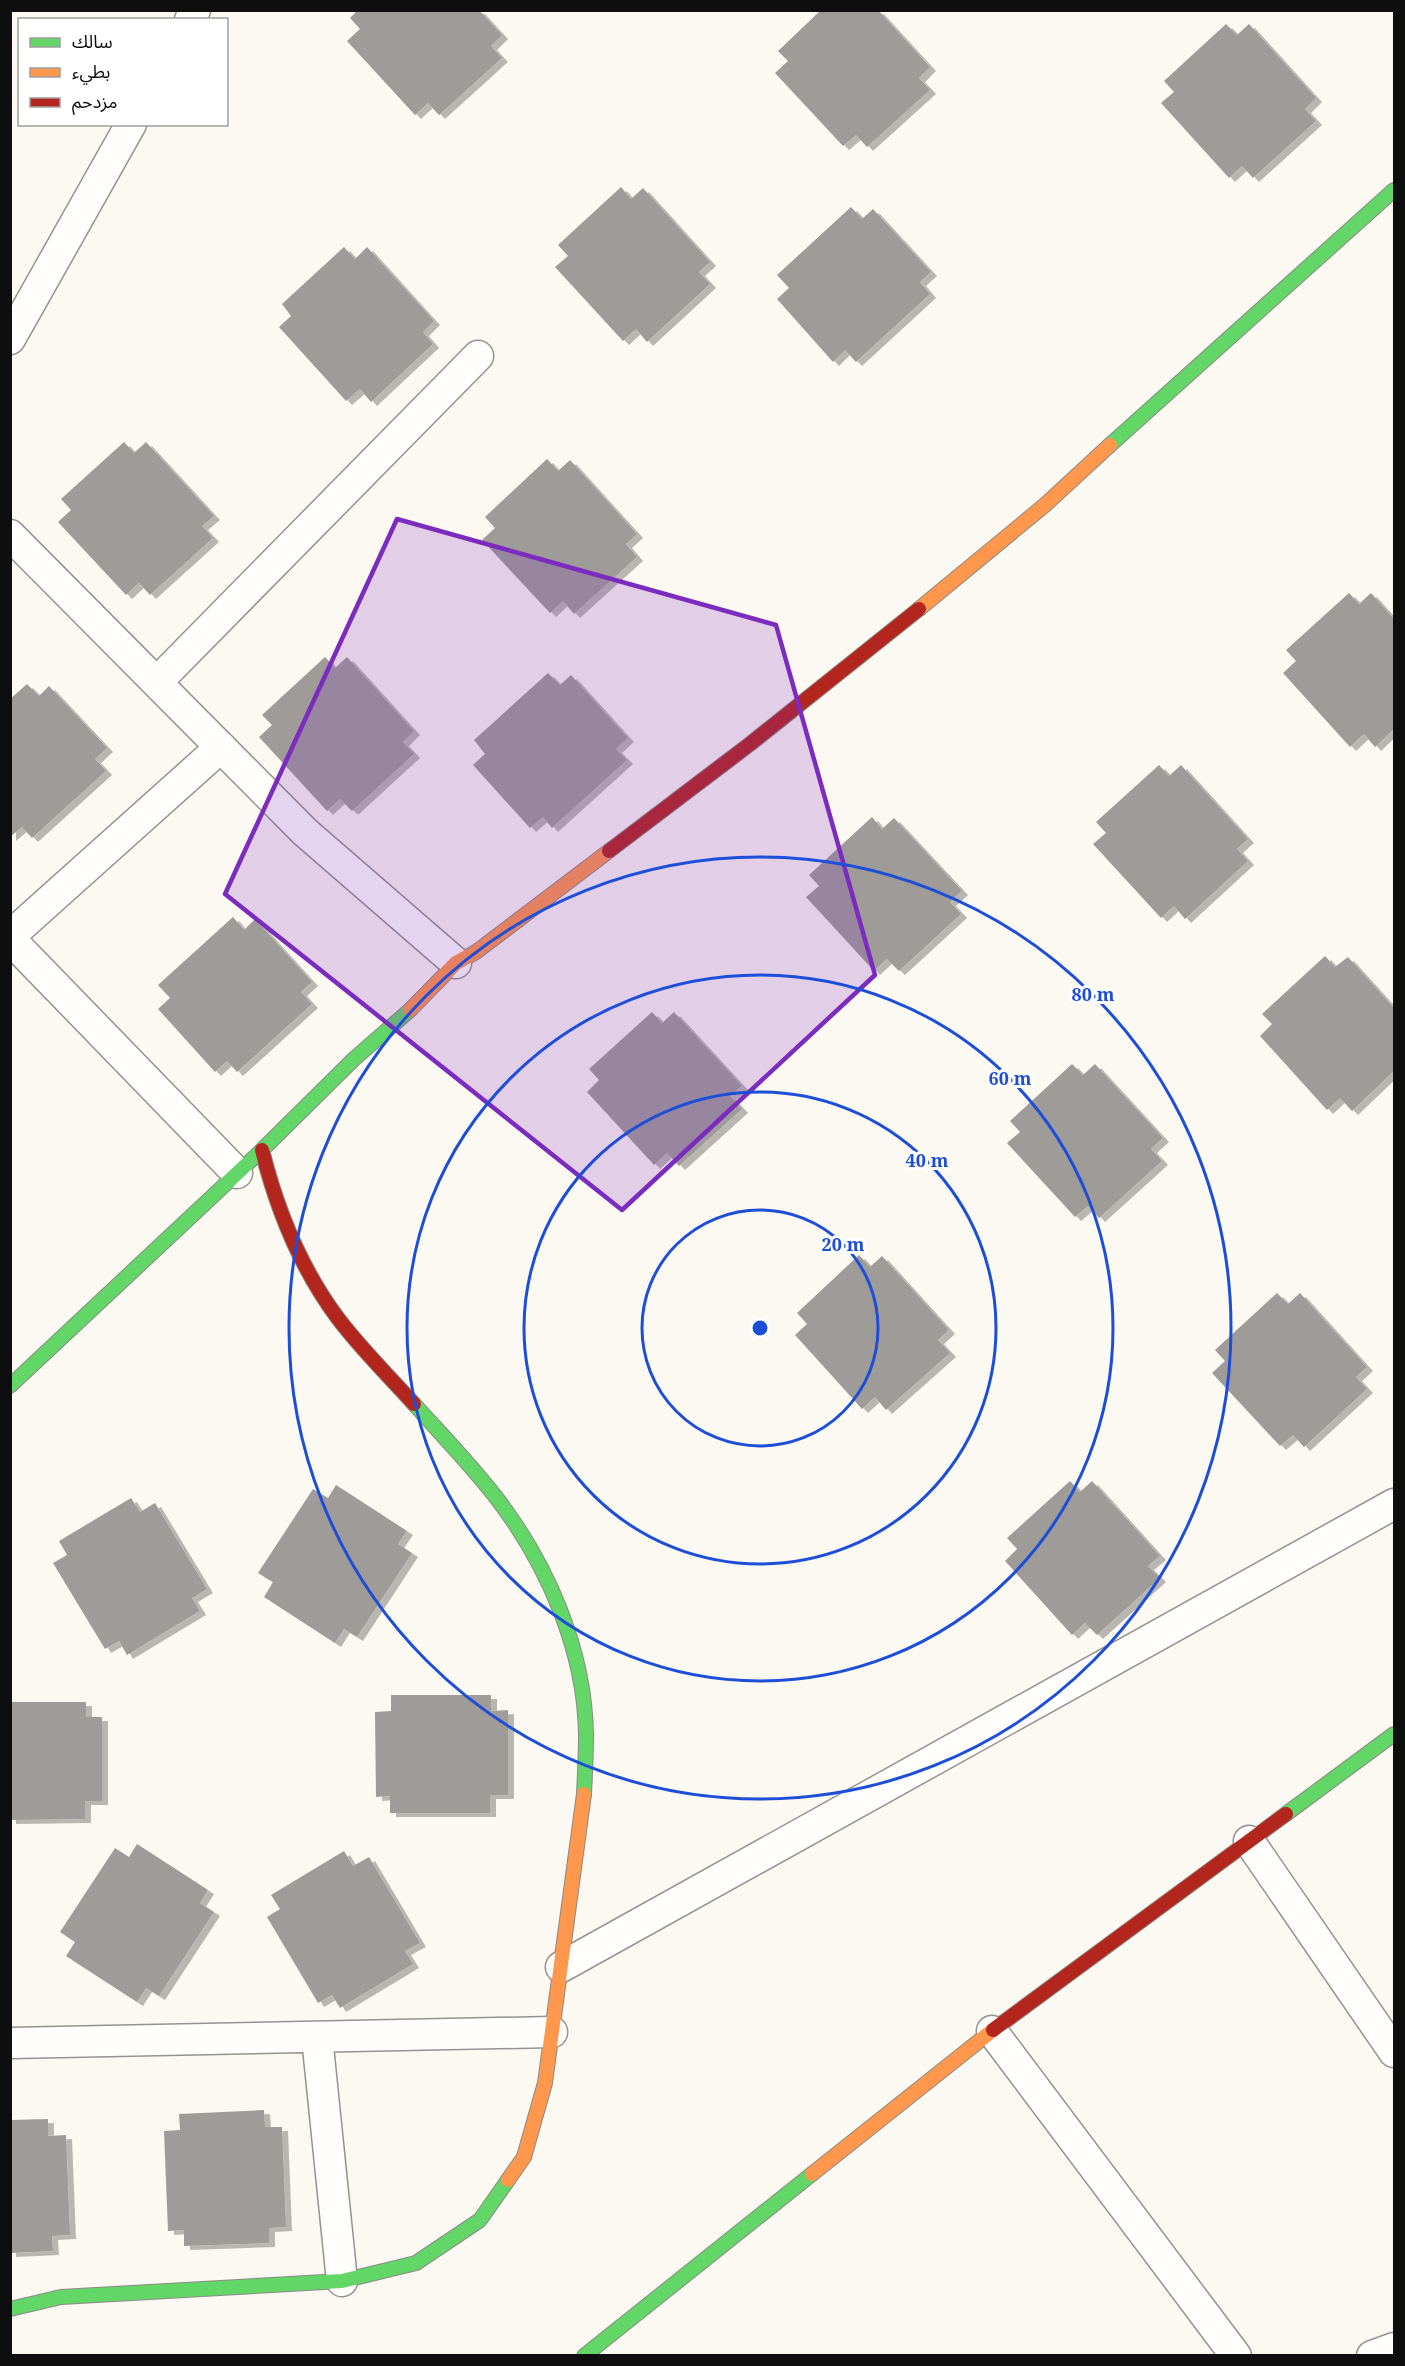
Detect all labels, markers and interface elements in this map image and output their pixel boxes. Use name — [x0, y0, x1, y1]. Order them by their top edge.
legend — [18, 18, 228, 126]
text: سالك — [72, 29, 113, 53]
text: بطيء — [72, 59, 110, 85]
text: مزدحم — [72, 89, 117, 115]
text: 80 m — [1072, 982, 1115, 1006]
text: 60 m — [989, 1066, 1032, 1090]
text: 40 m — [906, 1148, 949, 1172]
text: 20 m — [822, 1232, 865, 1256]
centre of rings — [750, 1318, 770, 1338]

